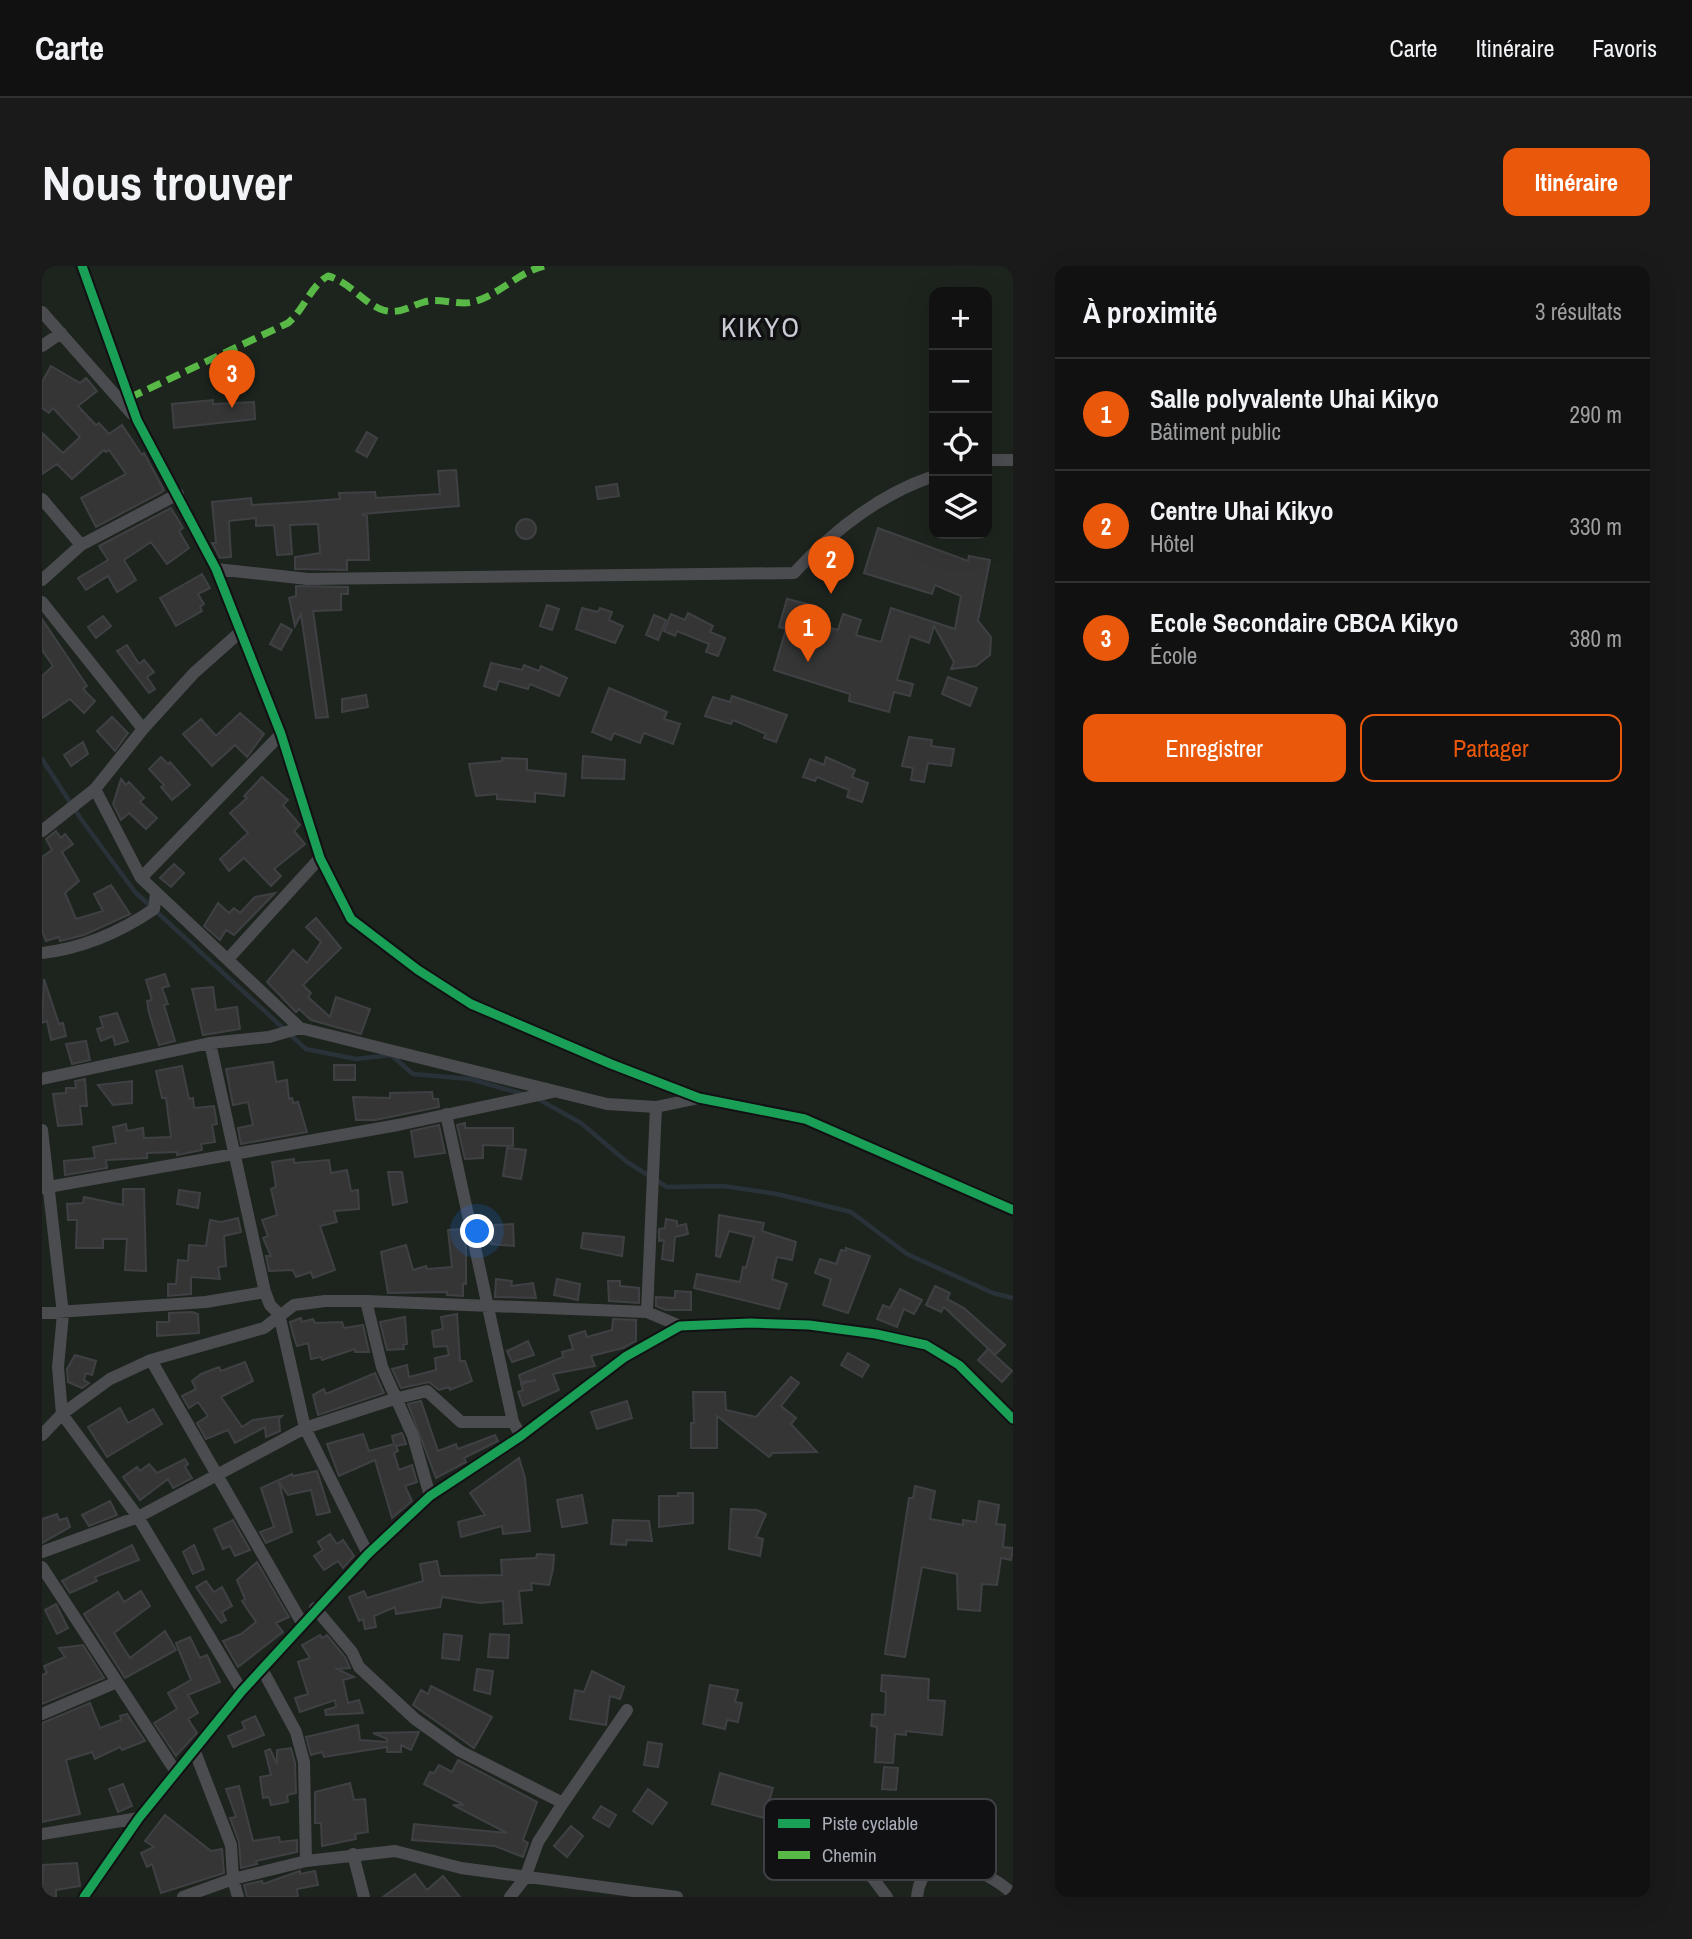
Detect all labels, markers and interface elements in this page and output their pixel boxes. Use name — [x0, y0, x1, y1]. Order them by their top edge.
text: Carte — [35, 26, 104, 70]
text: Carte — [1389, 32, 1438, 64]
text: Itinéraire — [1476, 32, 1554, 64]
text: Favoris — [1592, 32, 1657, 64]
button: Itinéraire — [1503, 148, 1650, 216]
text: Nous trouver — [42, 149, 292, 215]
map controls — [929, 287, 992, 539]
button: + — [929, 287, 992, 350]
text: À proximité — [1083, 292, 1217, 332]
text: 3 résultats — [1535, 296, 1622, 327]
district label: KIKYO — [721, 308, 801, 346]
pin: 3 — [209, 350, 255, 408]
button: − — [929, 350, 992, 413]
text: Salle polyvalente Uhai Kikyo — [1150, 381, 1439, 416]
text: 1 — [1101, 399, 1111, 430]
text: 290 m — [1570, 399, 1622, 430]
button: locate — [929, 413, 992, 476]
text: Bâtiment public — [1150, 416, 1281, 447]
button: layers — [929, 476, 992, 539]
text: Centre Uhai Kikyo — [1150, 493, 1334, 528]
text: 2 — [1101, 511, 1111, 542]
text: 330 m — [1570, 511, 1622, 542]
text: Hôtel — [1150, 528, 1194, 559]
pin: 2 — [808, 536, 854, 594]
pin: 1 — [785, 604, 831, 662]
text: Ecole Secondaire CBCA Kikyo — [1150, 605, 1458, 640]
text: 3 — [1101, 623, 1111, 654]
text: 380 m — [1570, 623, 1622, 654]
text: École — [1150, 640, 1197, 671]
button: Enregistrer — [1083, 714, 1346, 782]
button: Partager — [1360, 714, 1622, 782]
your location — [460, 1214, 494, 1248]
legend — [764, 1799, 996, 1880]
text: Piste cyclable — [822, 1810, 918, 1836]
text: Chemin — [822, 1842, 877, 1868]

